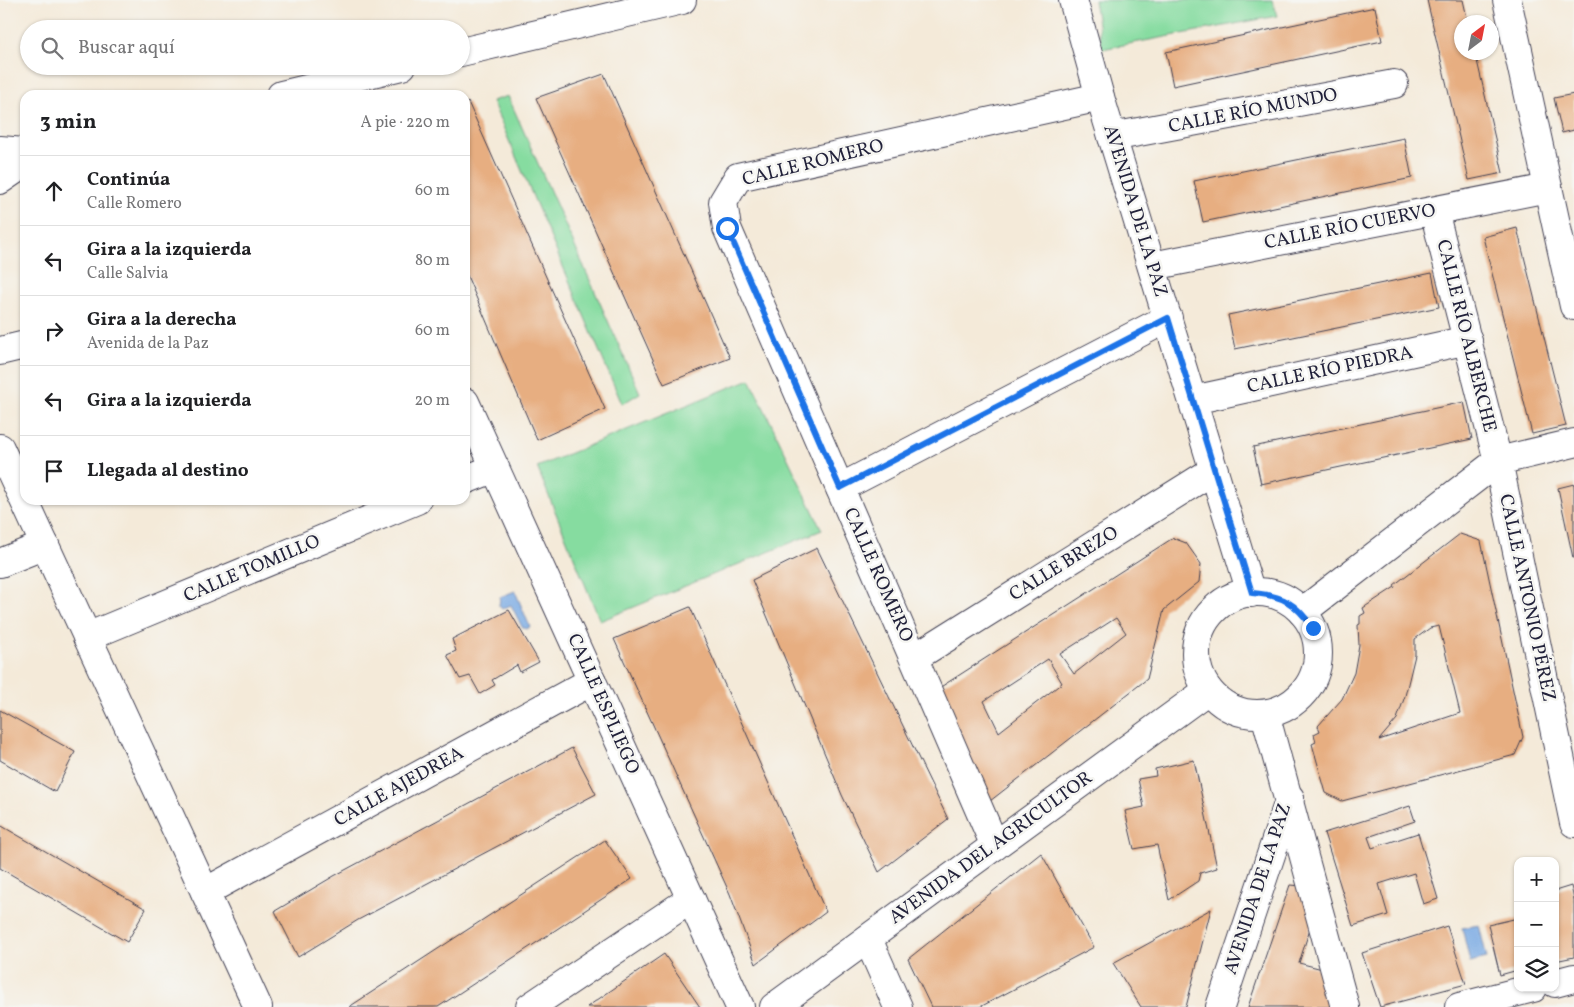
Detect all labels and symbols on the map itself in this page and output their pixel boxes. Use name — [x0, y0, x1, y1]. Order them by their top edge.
north arrow — [1454, 15, 1499, 60]
street label: CALLE RÍO MUNDO — [1166, 82, 1340, 140]
street label: AVENIDA DE LA PAZ — [1096, 122, 1174, 300]
street label: CALLE ROMERO — [740, 133, 886, 193]
street label: CALLE RÍO CUERVO — [1262, 198, 1438, 256]
route start — [716, 217, 739, 240]
street label: CALLE RÍO ALBERCHE — [1429, 237, 1503, 435]
street label: CALLE RÍO PIEDRA — [1245, 340, 1415, 400]
street label: CALLE ANTONIO PÉREZ — [1492, 492, 1562, 704]
street label: CALLE ROMERO — [837, 504, 919, 647]
street label: CALLE BREZO — [1005, 520, 1124, 608]
street label: CALLE TOMILLO — [180, 529, 324, 609]
route end — [1302, 617, 1325, 640]
street label: CALLE ESPLIEGO — [560, 630, 646, 779]
street label: CALLE AJEDREA — [330, 741, 468, 833]
street label: AVENIDA DEL AGRICULTOR — [884, 765, 1098, 931]
street label: AVENIDA DE LA PAZ — [1218, 800, 1298, 978]

